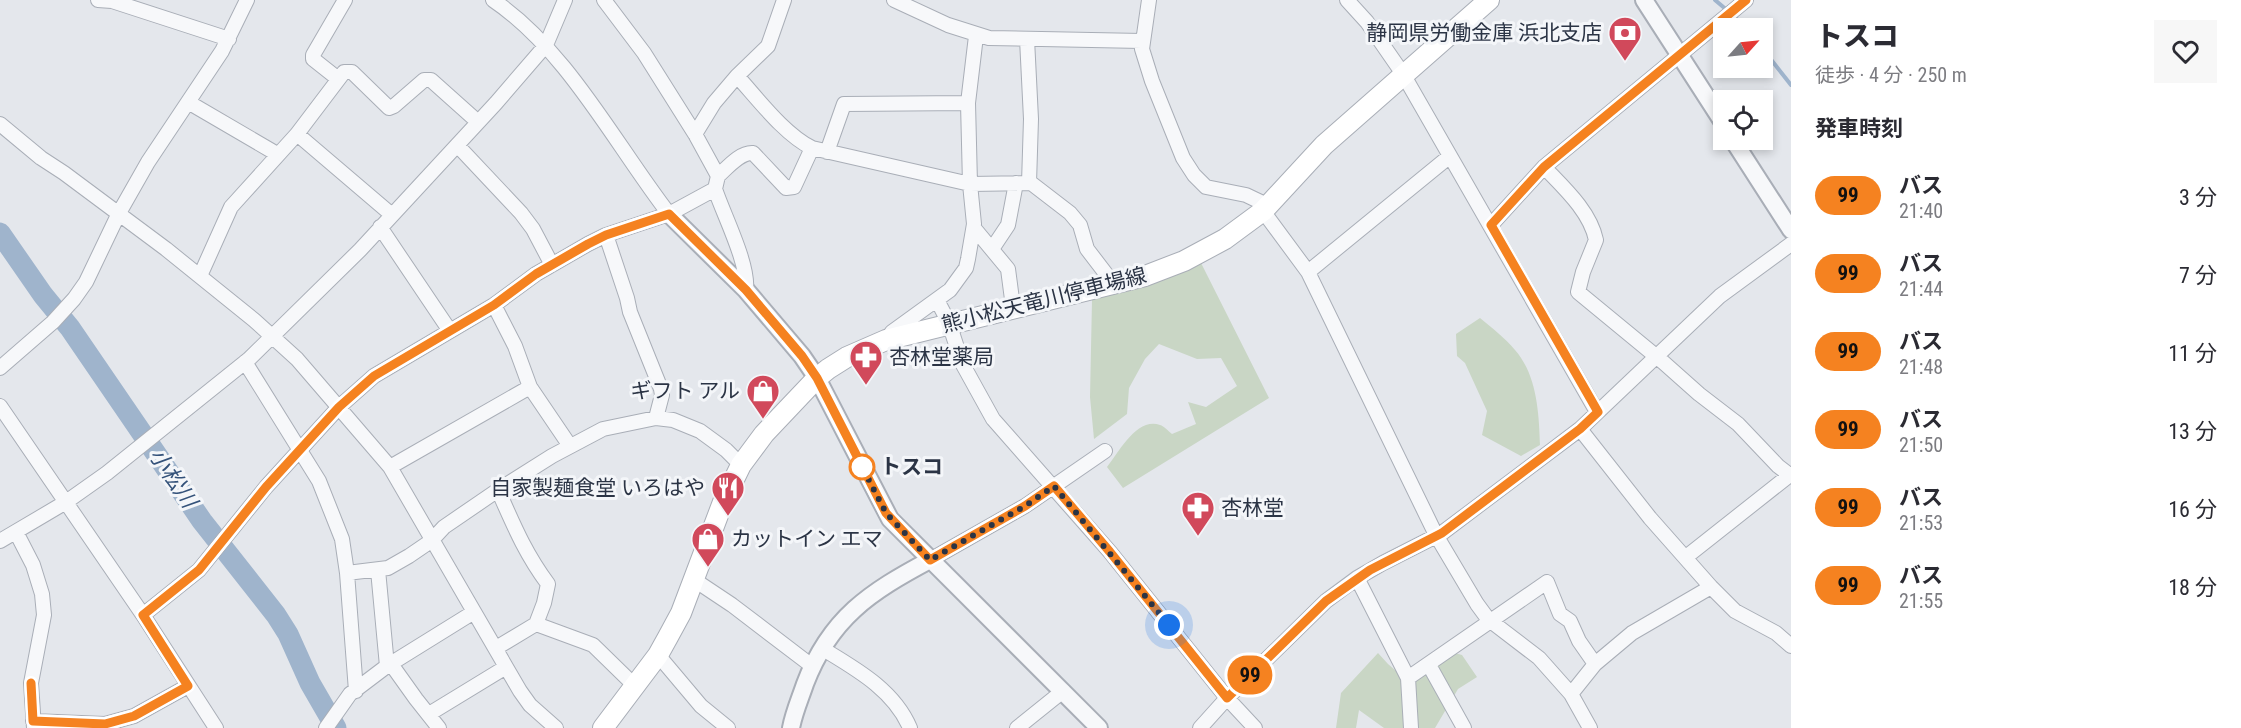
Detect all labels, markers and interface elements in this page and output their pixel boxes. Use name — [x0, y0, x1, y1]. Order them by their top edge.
bank icon: 静岡県労働金庫 浜北支店 — [1607, 15, 1643, 62]
north arrow — [1713, 18, 1773, 78]
map controls — [1713, 18, 1773, 150]
text: トスコ — [1815, 20, 1899, 53]
button: heart — [2154, 20, 2217, 83]
place label: 静岡県労働金庫 浜北支店 — [1366, 21, 1602, 45]
text: 徒歩 · 4 分 · 250 m — [1815, 63, 1967, 87]
button: locate — [1713, 90, 1773, 150]
text: 発車時刻 — [1815, 116, 1903, 141]
text: バス — [1899, 173, 1943, 198]
text: 99 — [1837, 183, 1859, 207]
text: 3 分 — [2179, 185, 2217, 210]
text: 21:40 — [1899, 199, 1943, 223]
text: バス — [1899, 251, 1943, 276]
text: 99 — [1837, 261, 1859, 285]
street label: 熊小松天竜川停車場線 — [939, 263, 1149, 337]
text: 7 分 — [2179, 263, 2217, 288]
text: 21:44 — [1899, 277, 1943, 301]
text: バス — [1899, 329, 1943, 354]
pharmacy icon: 杏林堂薬局 — [848, 339, 884, 386]
text: 99 — [1837, 339, 1859, 363]
text: 11 分 — [2168, 341, 2217, 366]
place label: 杏林堂薬局 — [889, 345, 994, 369]
text: 21:48 — [1899, 355, 1943, 379]
shop icon: ギフト アル — [745, 373, 781, 420]
place label: ギフト アル — [630, 379, 740, 403]
text: バス — [1899, 407, 1943, 432]
text: 99 — [1837, 417, 1859, 441]
text: 13 分 — [2168, 419, 2217, 444]
text: 21:50 — [1899, 433, 1943, 457]
water label: 小松川 — [144, 444, 203, 514]
marker: トスコ — [849, 454, 875, 480]
place label: トスコ — [880, 455, 943, 479]
restaurant icon: 自家製麺食堂 いろはや — [710, 470, 746, 517]
place label: 自家製麺食堂 いろはや — [490, 476, 705, 500]
text: バス — [1899, 485, 1943, 510]
pharmacy icon: 杏林堂 — [1180, 490, 1216, 537]
text: 99 — [1837, 495, 1859, 519]
place label: 杏林堂 — [1221, 496, 1284, 520]
text: 16 分 — [2168, 497, 2217, 522]
text: 21:53 — [1899, 511, 1943, 535]
shop icon: カットイン エマ — [690, 521, 726, 568]
place label: カットイン エマ — [731, 527, 883, 551]
text: バス — [1899, 563, 1943, 588]
text: 99 — [1837, 573, 1859, 597]
text: 18 分 — [2168, 575, 2217, 600]
text: 21:55 — [1899, 589, 1943, 613]
your location — [1154, 610, 1184, 640]
line badge: 99 — [1223, 656, 1277, 694]
text: 99 — [1239, 663, 1261, 687]

